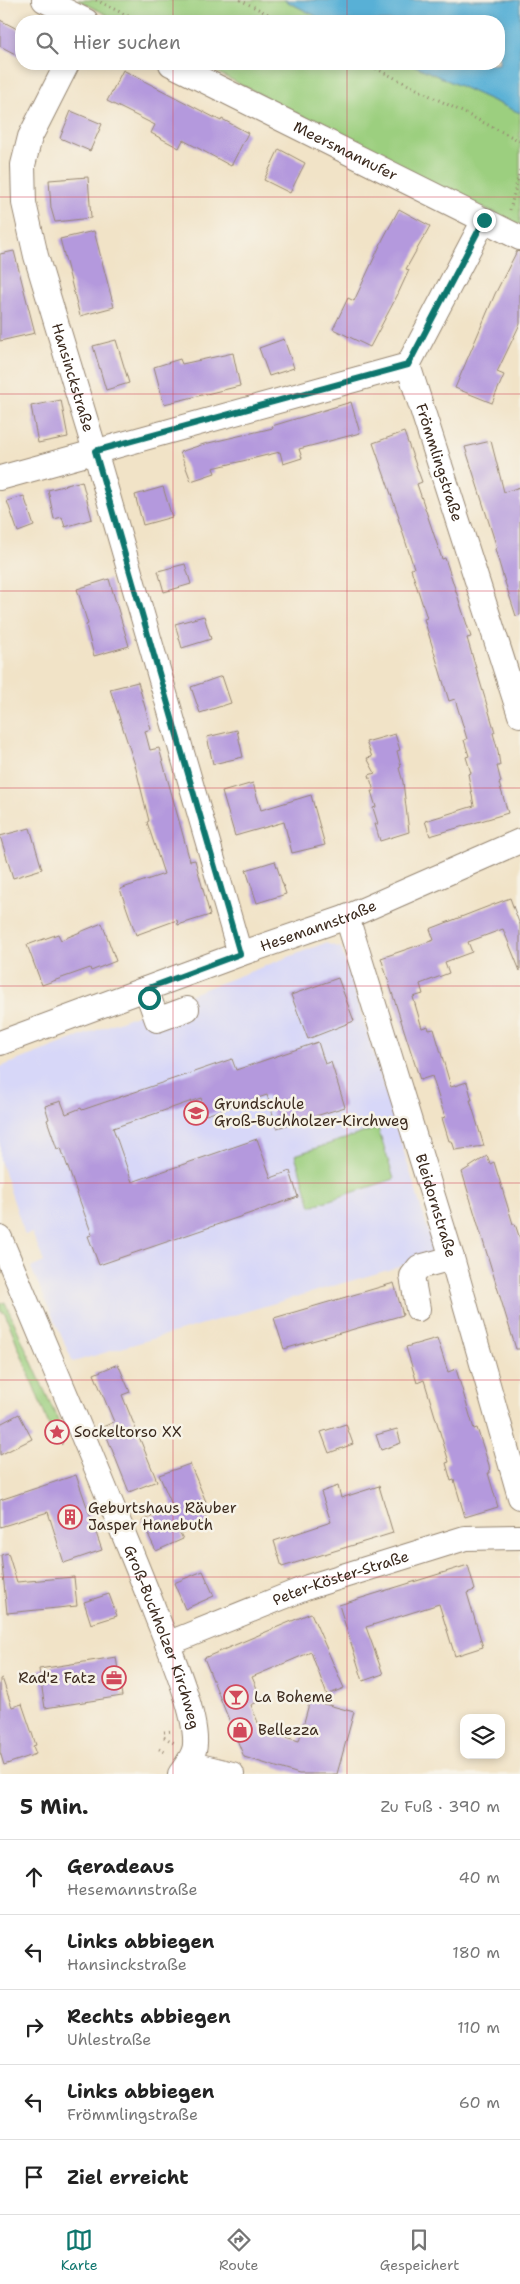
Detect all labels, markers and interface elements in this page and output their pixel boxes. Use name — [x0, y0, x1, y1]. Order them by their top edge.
search box — [15, 15, 505, 70]
icon: search — [33, 29, 61, 57]
text: Hier suchen — [73, 30, 181, 55]
street label: Meersmannufer — [290, 117, 401, 185]
route end — [473, 209, 496, 232]
street label: Hansinckstraße — [47, 321, 99, 434]
street label: Frömmlingstraße — [411, 401, 467, 524]
street label: Hesemannstraße — [257, 895, 379, 956]
route start — [138, 987, 161, 1010]
place label: Grundschule Groß-Buchholzer-Kirchweg — [214, 1094, 409, 1131]
school or university icon: Grundschule Groß-Buchholzer-Kirchweg — [183, 1100, 209, 1126]
street label: Bleidornstraße — [411, 1151, 461, 1260]
place icon: Sockeltorso XX — [44, 1419, 70, 1445]
place label: Sockeltorso XX — [74, 1422, 182, 1442]
place label: Geburtshaus Räuber Jasper Hanebuth — [88, 1498, 237, 1535]
building icon: Geburtshaus Räuber Jasper Hanebuth — [57, 1504, 83, 1530]
street label: Groß-Buchholzer Kirchweg — [119, 1542, 204, 1731]
street label: Peter-Köster-Straße — [270, 1546, 411, 1610]
office icon: Rad'z Fatz — [101, 1665, 127, 1691]
place label: Rad'z Fatz — [18, 1668, 96, 1688]
bar icon: La Boheme — [223, 1684, 249, 1710]
place label: La Boheme — [254, 1687, 333, 1707]
map controls — [460, 1714, 505, 1759]
button: layers — [460, 1714, 505, 1759]
shop icon: Bellezza — [227, 1717, 253, 1743]
place label: Bellezza — [258, 1720, 319, 1740]
text: 5 Min. — [20, 1793, 89, 1821]
text: Zu Fuß · 390 m — [381, 1796, 500, 1817]
text: Geradeaus — [67, 1854, 174, 1879]
icon: ahead — [20, 1863, 48, 1891]
text: 40 m — [458, 1867, 500, 1888]
text: Hesemannstraße — [67, 1879, 197, 1900]
text: Links abbiegen — [67, 1929, 214, 1954]
icon: left — [20, 1938, 48, 1966]
text: 180 m — [452, 1942, 500, 1963]
text: Hansinckstraße — [67, 1954, 187, 1975]
text: Rechts abbiegen — [67, 2004, 231, 2029]
icon: right — [20, 2013, 48, 2041]
text: 110 m — [457, 2017, 500, 2038]
text: Uhlestraße — [67, 2029, 151, 2050]
text: Links abbiegen — [67, 2079, 214, 2104]
icon: left — [20, 2088, 48, 2116]
text: 60 m — [459, 2092, 500, 2113]
text: Frömmlingstraße — [67, 2104, 198, 2125]
icon: arrive — [20, 2163, 48, 2191]
text: Ziel erreicht — [67, 2165, 188, 2190]
tab: Karte — [61, 2226, 98, 2274]
tab: Route — [219, 2226, 258, 2274]
tab: Gespeichert — [380, 2226, 459, 2274]

